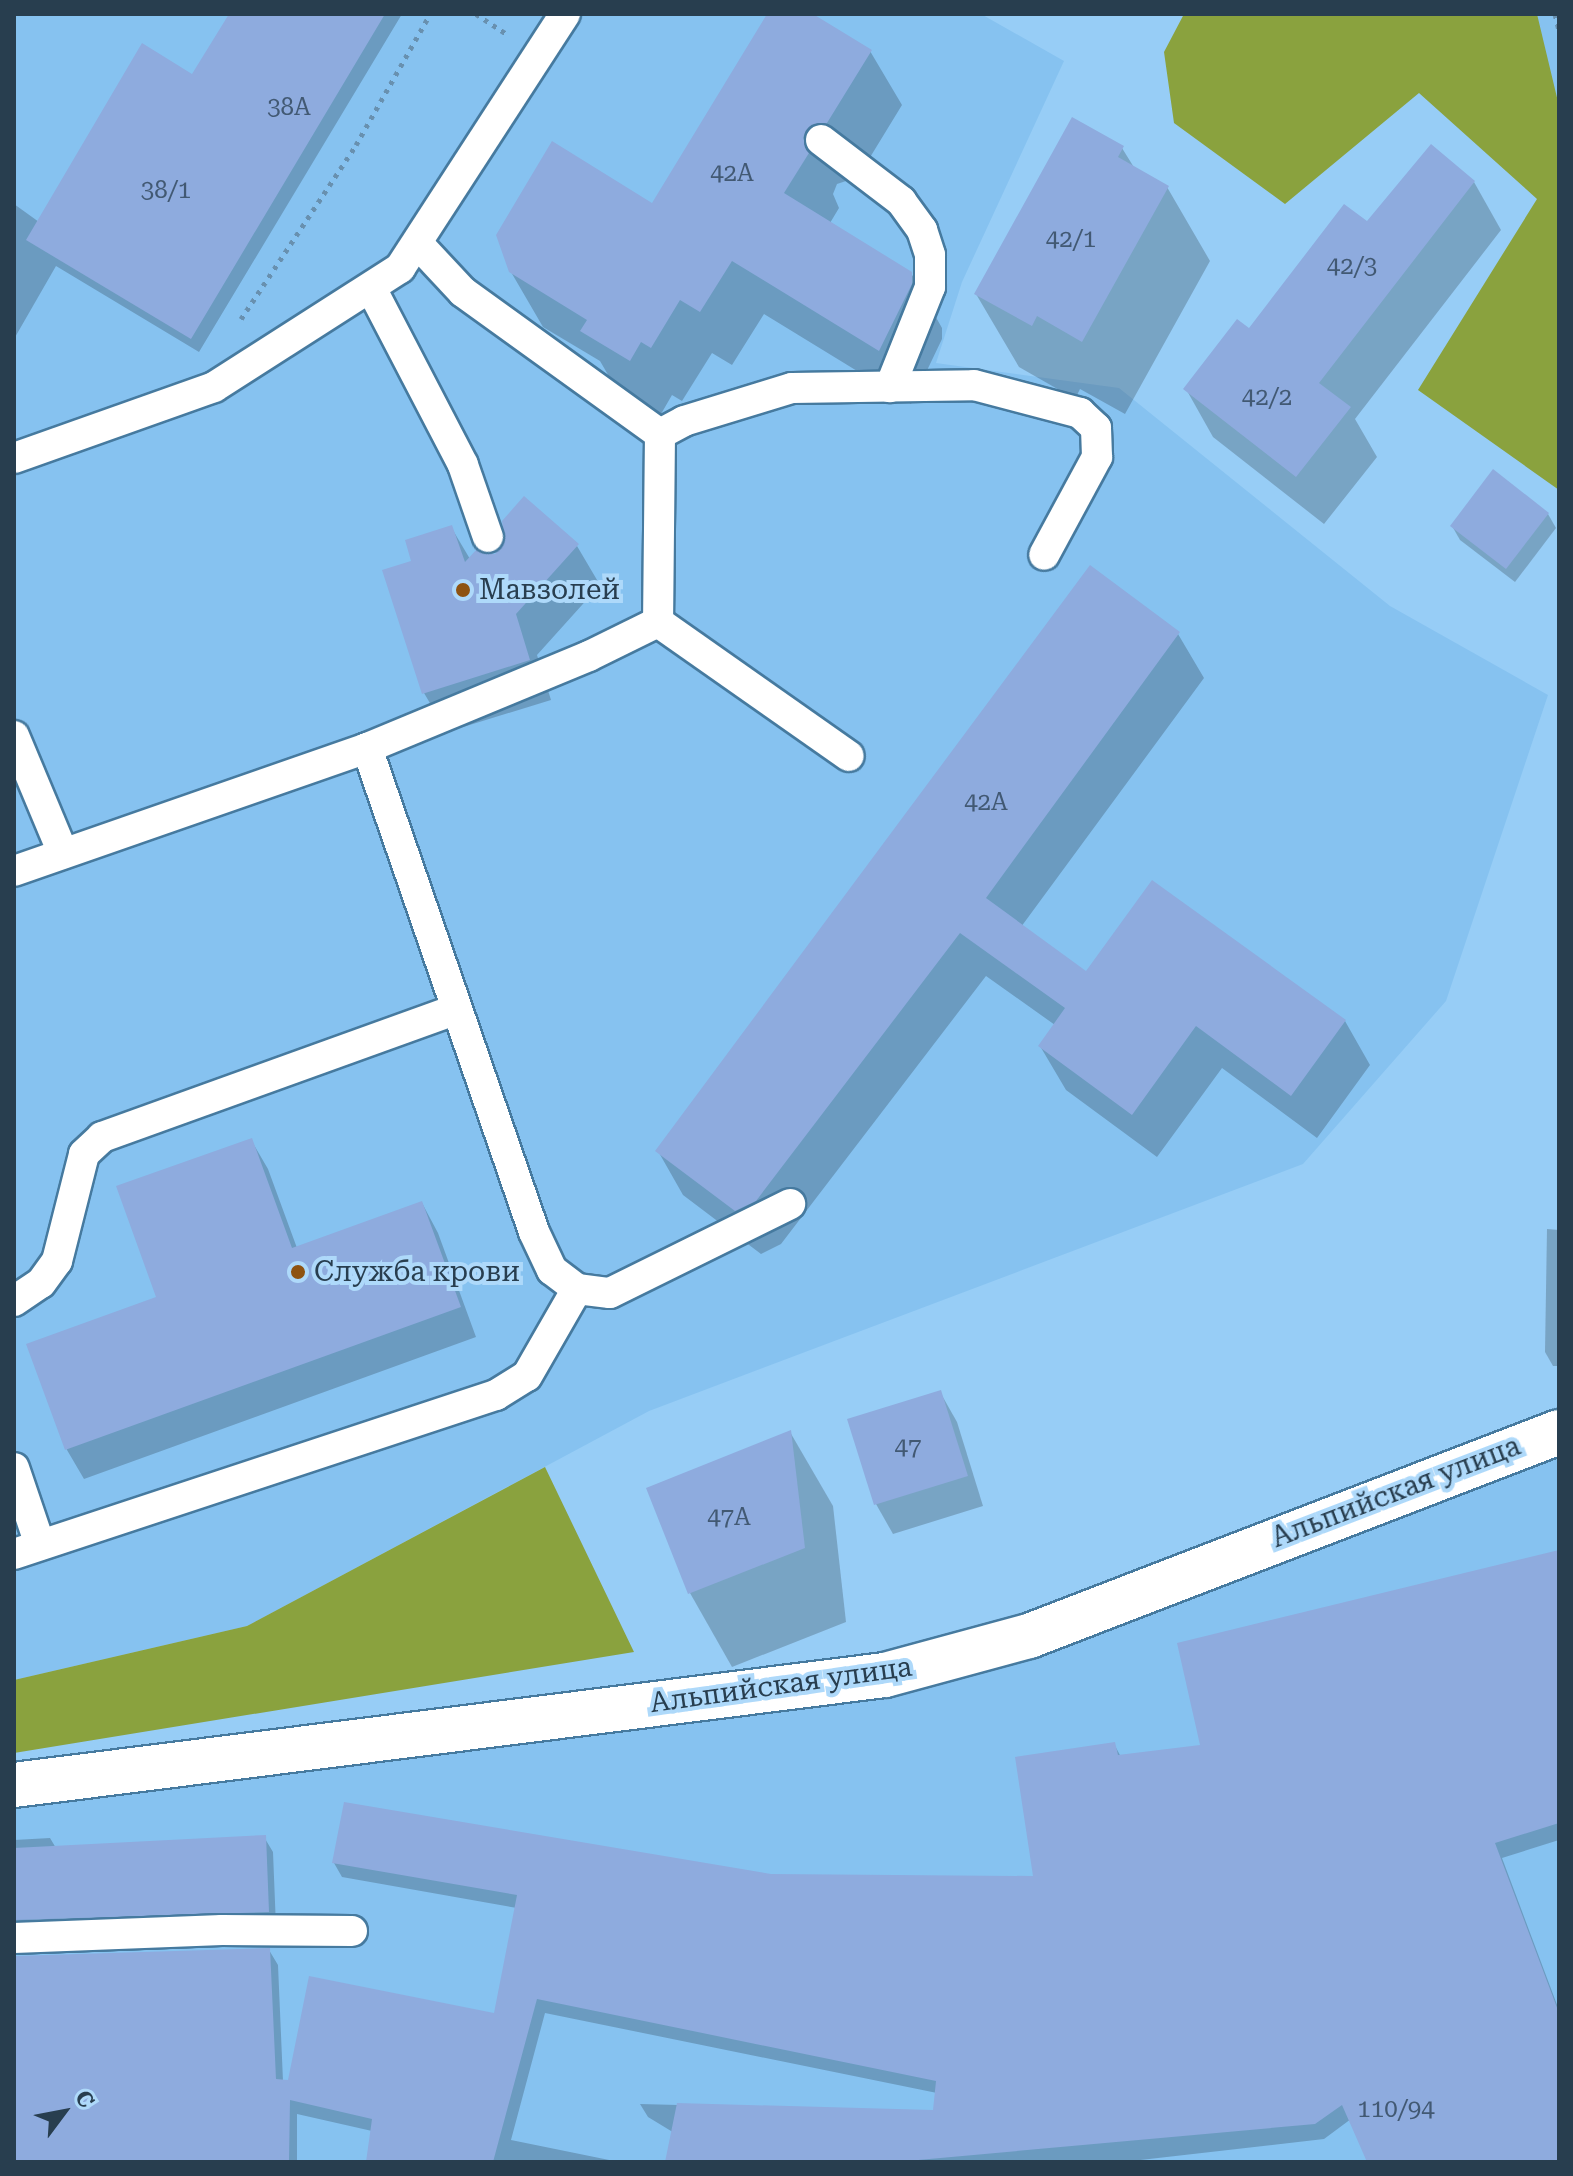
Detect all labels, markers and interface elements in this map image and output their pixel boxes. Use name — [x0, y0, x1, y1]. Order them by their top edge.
house number: 38А — [267, 94, 311, 122]
house number: 42А — [710, 160, 754, 188]
house number: 38/1 — [141, 177, 191, 205]
house number: 42/1 — [1046, 226, 1096, 254]
house number: 42/3 — [1327, 253, 1377, 281]
house number: 42/2 — [1242, 384, 1292, 412]
place label: Мавзолей — [479, 573, 620, 607]
marker: Мавзолей — [454, 581, 472, 599]
house number: 42А — [964, 789, 1008, 817]
place label: Служба крови — [314, 1255, 520, 1289]
marker: Служба крови — [289, 1263, 307, 1281]
street label: Альпийская улица — [1267, 1429, 1525, 1555]
house number: 47 — [895, 1434, 921, 1462]
house number: 47А — [707, 1504, 751, 1532]
street label: Альпийская улица — [648, 1650, 914, 1720]
north arrow — [24, 2072, 104, 2152]
text: С — [70, 2086, 99, 2112]
house number: 110/94 — [1357, 2096, 1435, 2124]

